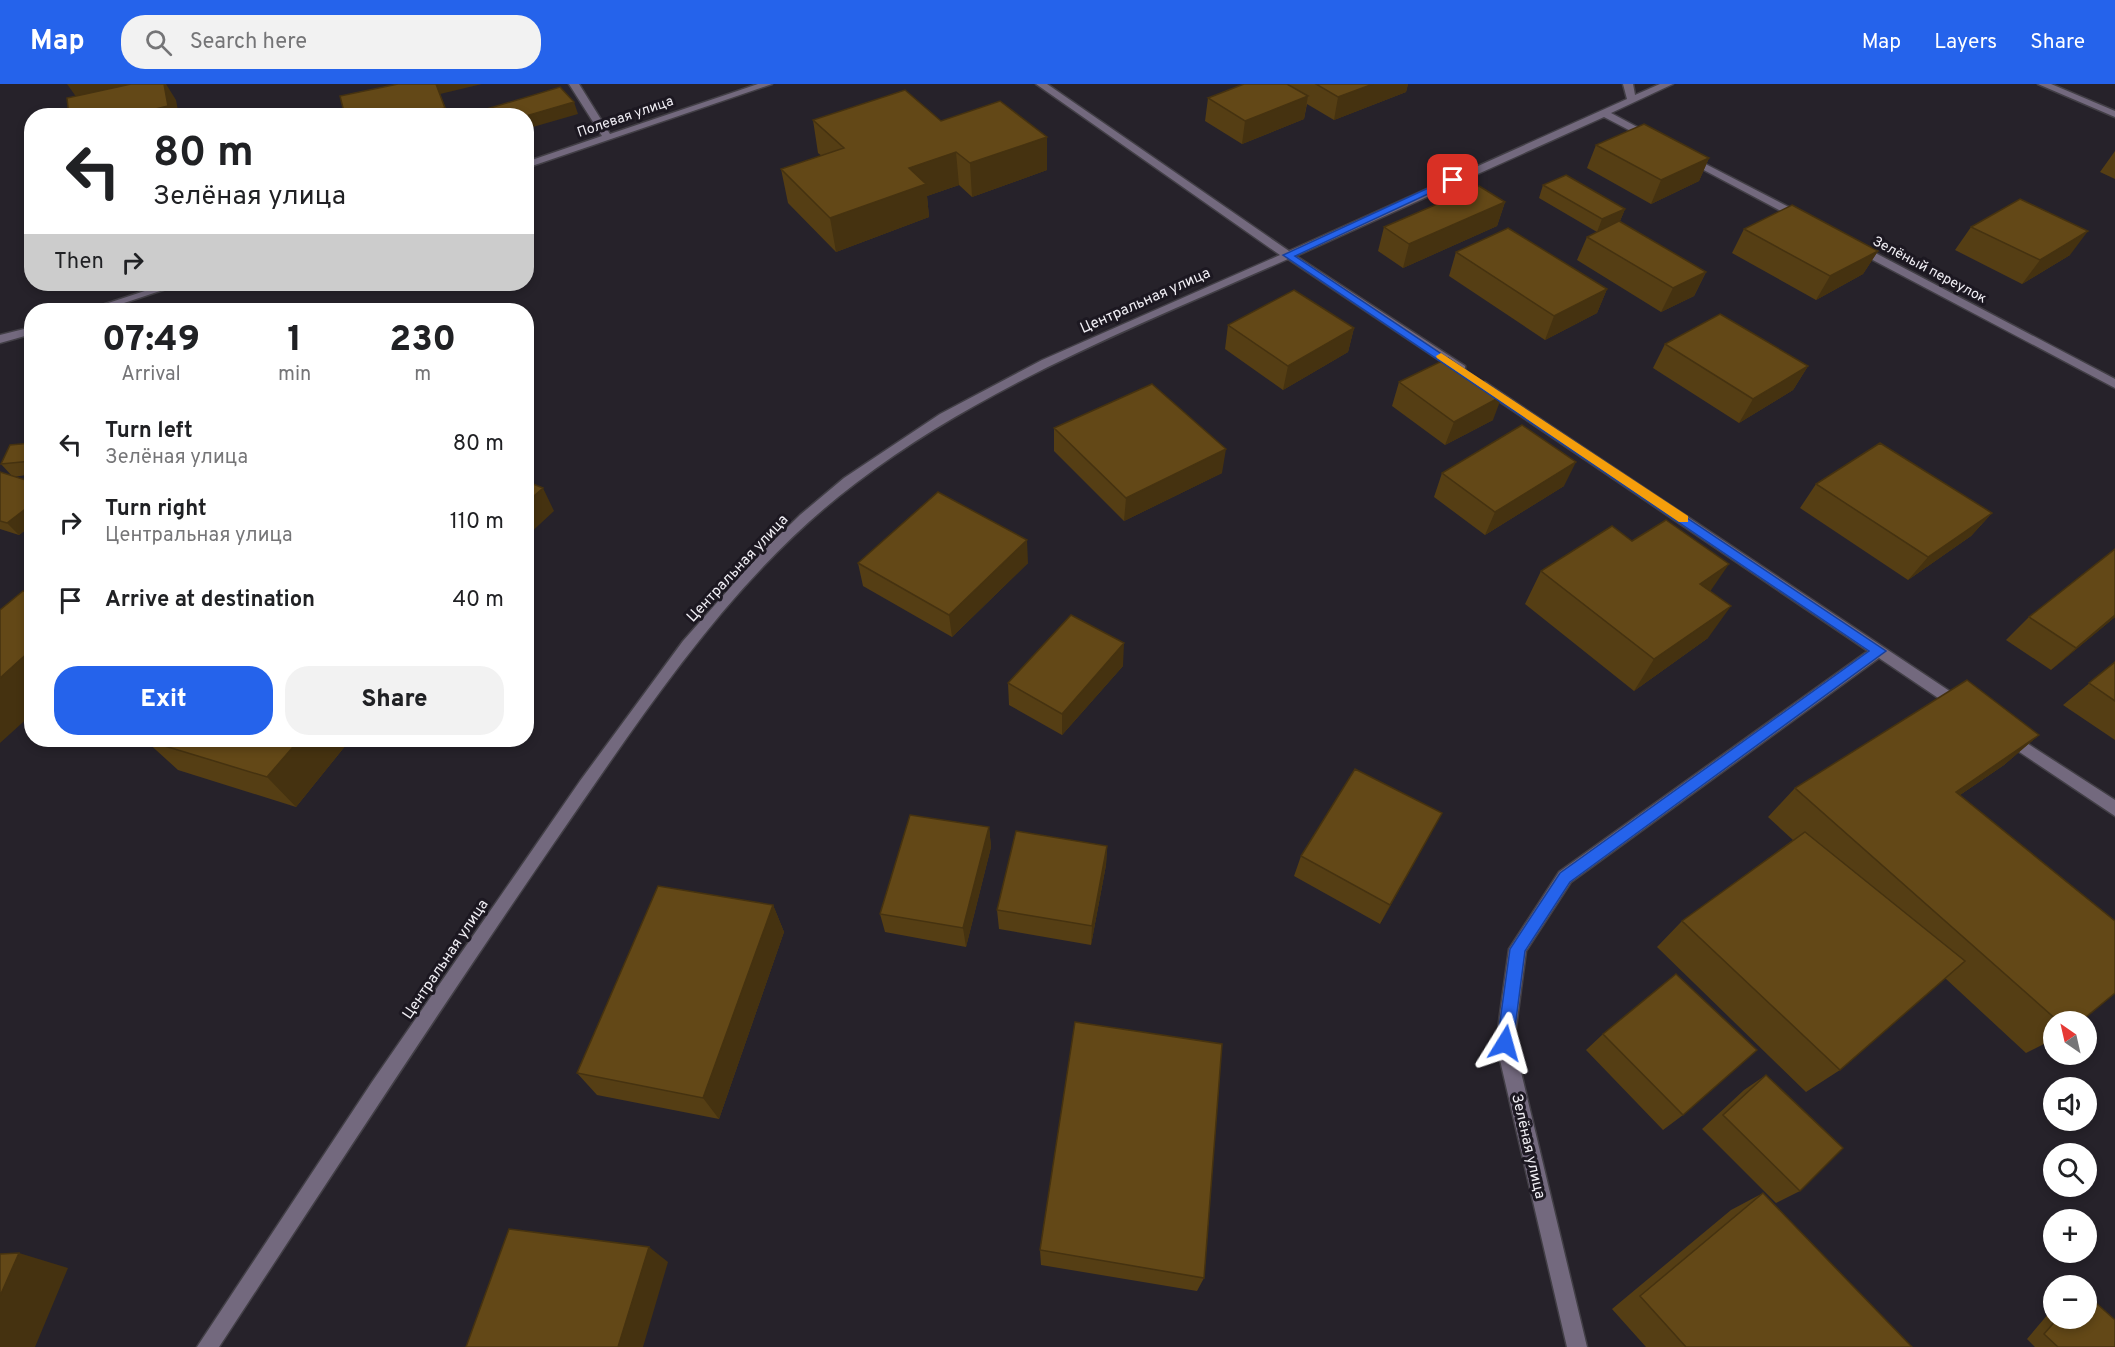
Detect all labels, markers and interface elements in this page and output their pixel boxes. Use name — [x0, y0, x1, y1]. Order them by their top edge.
search box — [121, 15, 541, 69]
text: Map — [30, 24, 85, 60]
icon: search — [142, 26, 175, 59]
text: Search here — [190, 29, 307, 56]
text: Map — [1862, 29, 1901, 56]
text: Layers — [1934, 29, 1997, 56]
text: Share — [2030, 29, 2085, 56]
street label: Полевая улица — [575, 93, 676, 142]
text: 80 m — [153, 128, 254, 181]
icon: left — [54, 132, 132, 210]
pin — [1427, 154, 1478, 205]
icon: arrive — [1436, 163, 1469, 196]
text: Зелёная улица — [153, 180, 346, 214]
street label: Зелёный переулок — [1869, 233, 1989, 308]
icon: right — [116, 246, 149, 279]
text: Then — [54, 249, 104, 276]
street label: Центральная улица — [1077, 264, 1214, 339]
text: 07:49 — [102, 318, 200, 364]
text: 1 — [287, 318, 302, 364]
text: 230 — [389, 318, 456, 364]
text: Arrival — [121, 362, 181, 388]
text: min — [278, 362, 311, 388]
text: m — [414, 362, 431, 388]
text: Turn left — [105, 418, 193, 445]
icon: left — [54, 428, 87, 461]
text: 80 m — [453, 431, 504, 458]
text: Зелёная улица — [105, 445, 248, 471]
text: Turn right — [105, 496, 207, 523]
icon: right — [54, 506, 87, 539]
text: 110 m — [450, 509, 504, 536]
street label: Центральная улица — [683, 511, 793, 627]
text: Центральная улица — [105, 523, 293, 549]
icon: arrive — [54, 584, 87, 617]
text: Arrive at destination — [105, 587, 315, 614]
text: 40 m — [452, 587, 504, 614]
button: Exit — [54, 666, 273, 735]
button: Share — [285, 666, 504, 735]
street label: Центральная улица — [399, 896, 493, 1023]
position arrow — [1473, 1011, 1537, 1075]
north arrow — [2043, 1011, 2097, 1065]
map controls — [2043, 1011, 2097, 1329]
button: sound — [2043, 1077, 2097, 1131]
street label: Зелёная улица — [1506, 1092, 1549, 1201]
button: search — [2043, 1143, 2097, 1197]
button: + — [2043, 1209, 2097, 1263]
button: − — [2043, 1275, 2097, 1329]

